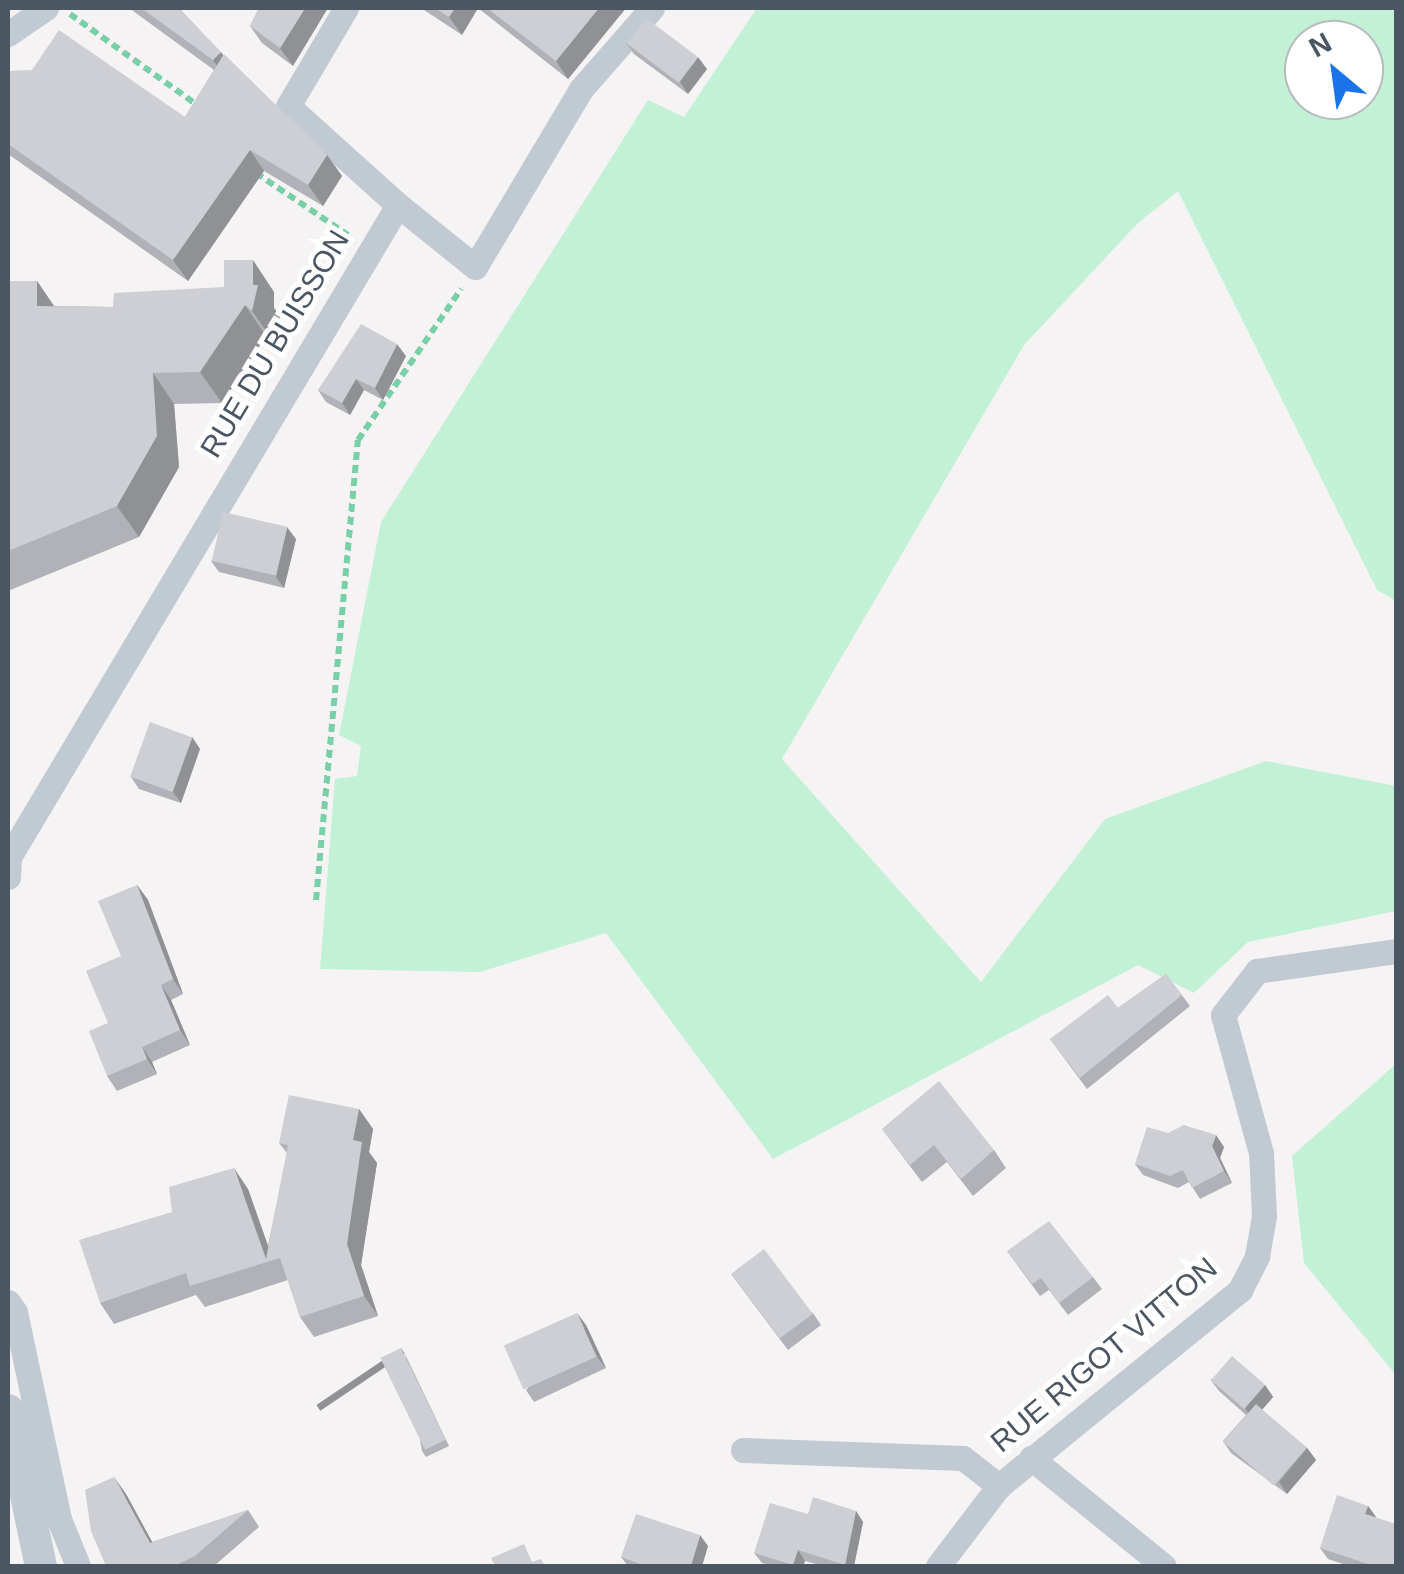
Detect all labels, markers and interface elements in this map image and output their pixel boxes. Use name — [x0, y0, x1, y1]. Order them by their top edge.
north arrow — [1284, 20, 1384, 120]
text: N — [1304, 27, 1337, 64]
street label: RUE DU BUISSON — [193, 224, 357, 464]
street label: RUE RIGOT VITTON — [983, 1250, 1225, 1460]

